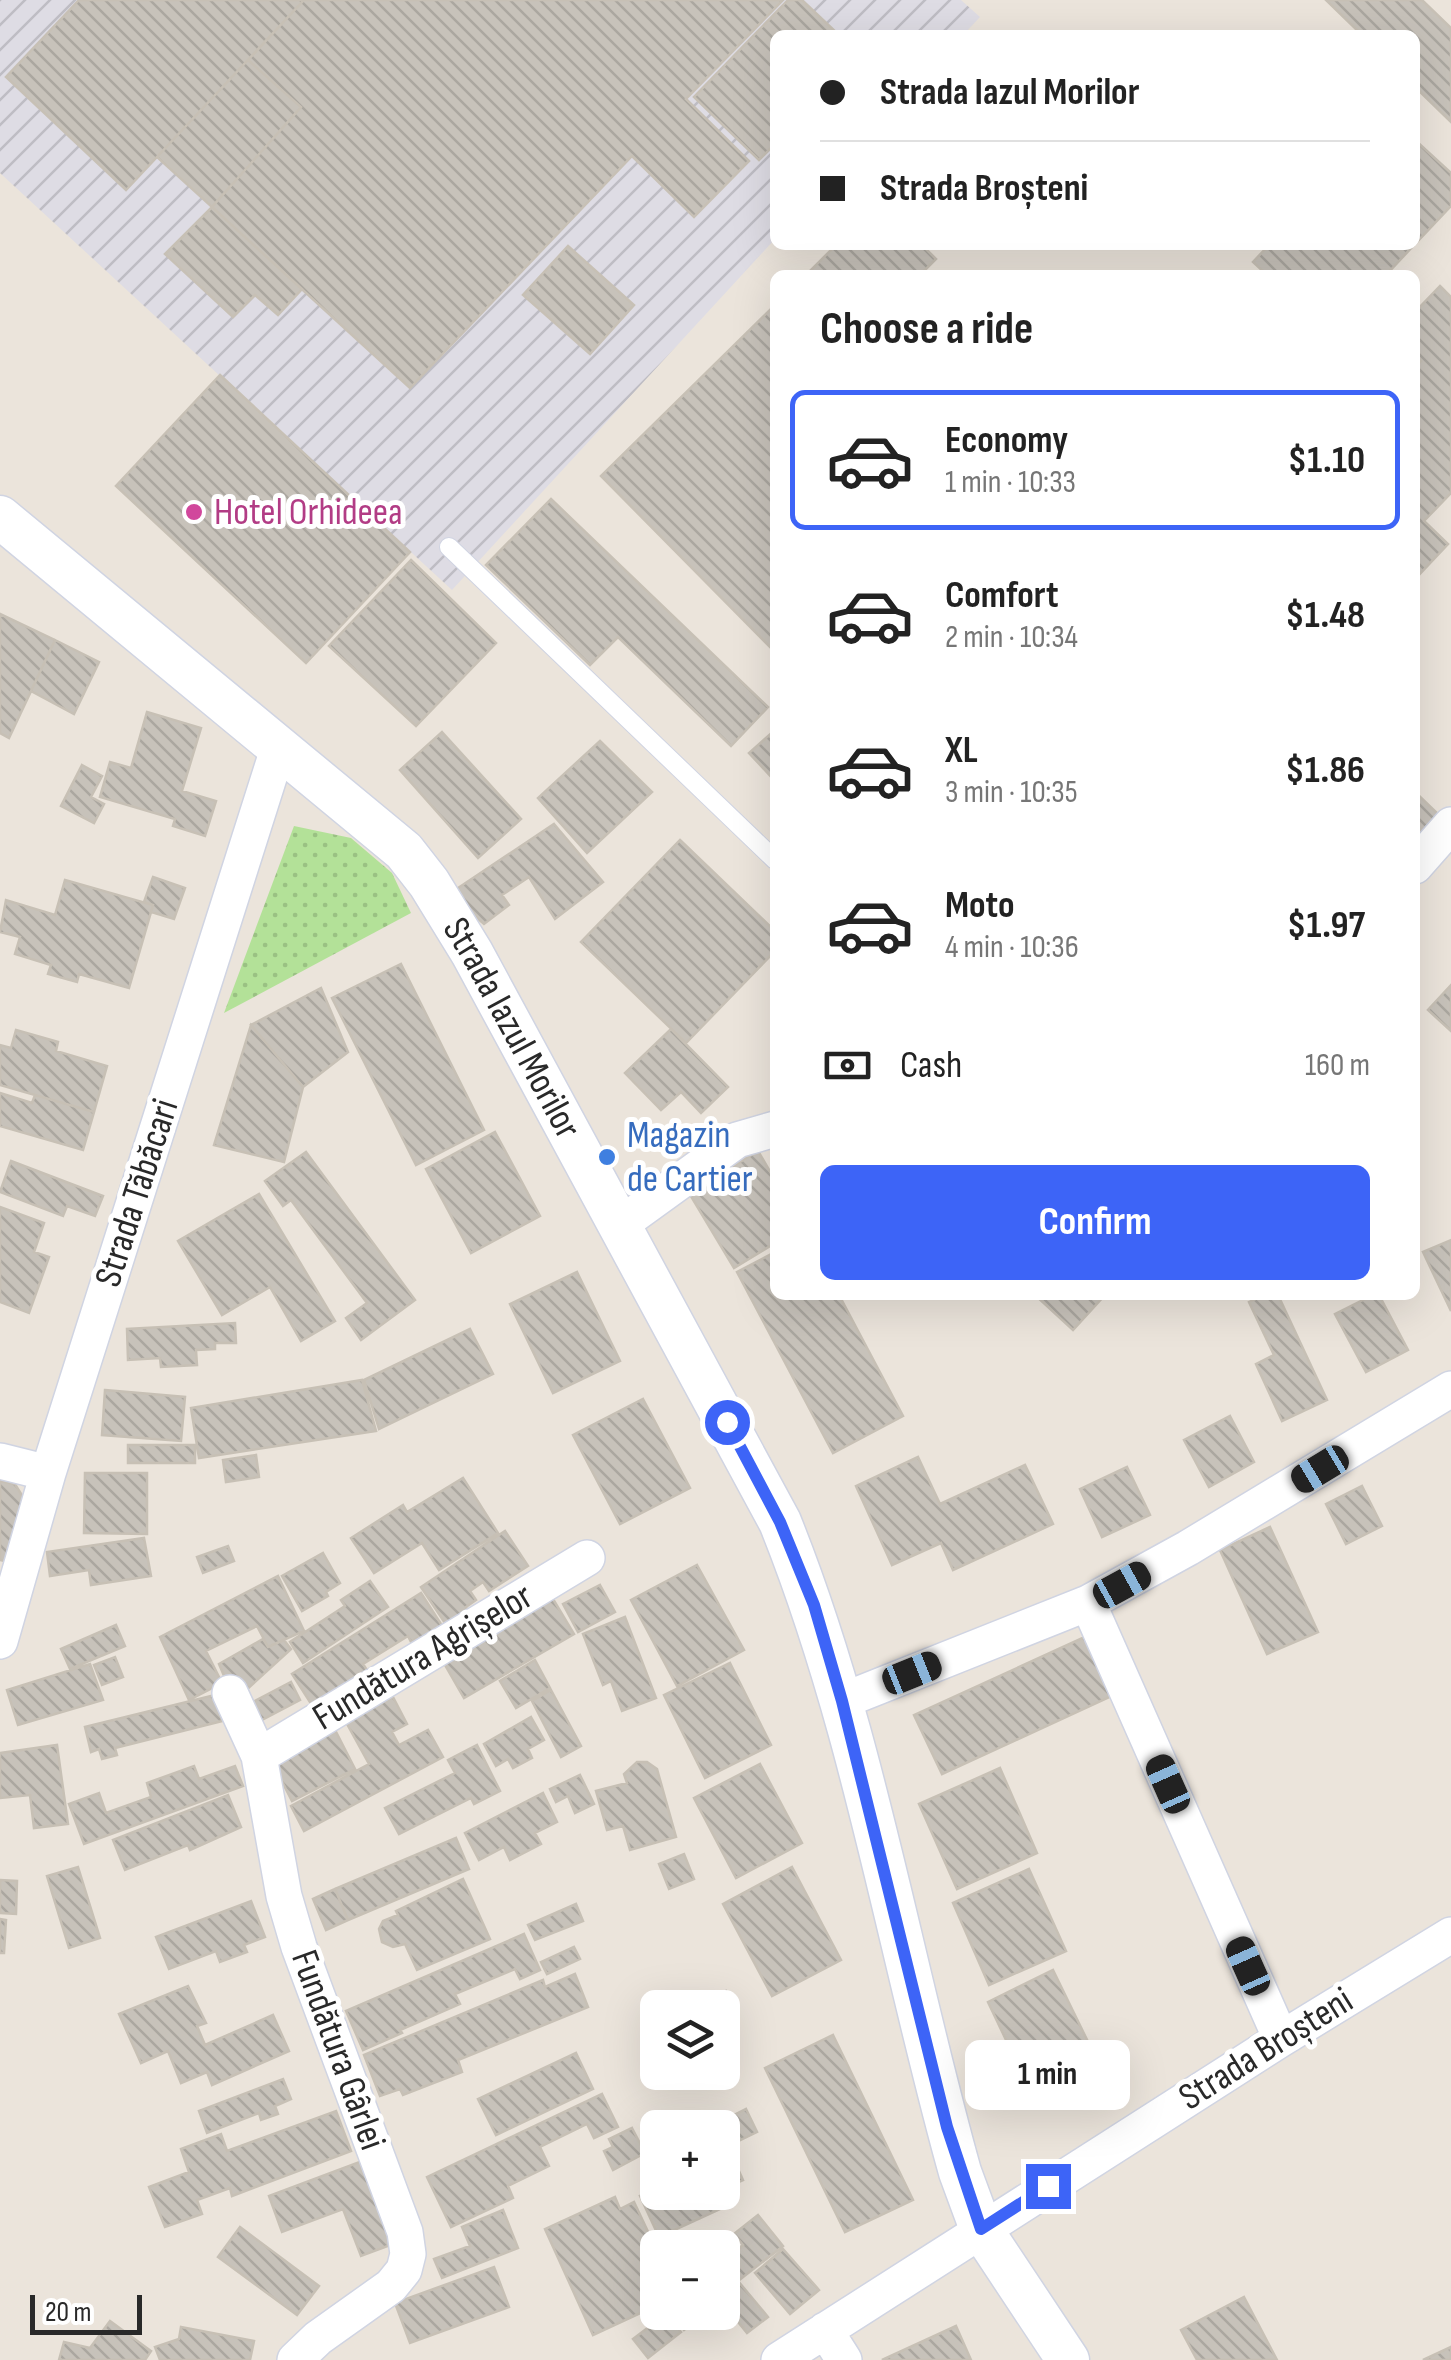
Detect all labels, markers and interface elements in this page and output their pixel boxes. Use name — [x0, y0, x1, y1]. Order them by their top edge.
text: Strada Iazul Morilor — [880, 70, 1139, 115]
text: Strada Broșteni — [880, 166, 1088, 211]
text: Choose a ride — [820, 302, 1033, 357]
icon: car — [825, 415, 915, 505]
text: Economy — [945, 418, 1068, 463]
text: $1.10 — [1288, 438, 1365, 483]
text: 1 min · 10:33 — [945, 463, 1076, 502]
place label: Hotel Orhideea — [214, 490, 403, 535]
marker: Hotel Orhideea — [183, 501, 205, 523]
icon: car — [825, 570, 915, 660]
text: Comfort — [945, 573, 1059, 618]
text: $1.48 — [1285, 593, 1365, 638]
text: 2 min · 10:34 — [945, 618, 1078, 657]
icon: car — [825, 725, 915, 815]
text: XL — [945, 728, 978, 773]
text: $1.86 — [1285, 748, 1365, 793]
text: 3 min · 10:35 — [945, 773, 1078, 812]
icon: car — [825, 880, 915, 970]
text: Moto — [945, 883, 1015, 928]
text: $1.97 — [1287, 903, 1365, 948]
street label: Strada Iazul Morilor — [433, 910, 591, 1146]
text: 4 min · 10:36 — [945, 928, 1079, 967]
icon: cash — [820, 1038, 875, 1093]
text: Cash — [900, 1043, 962, 1088]
text: 160 m — [1305, 1046, 1370, 1085]
street label: Strada Tăbăcari — [86, 1094, 188, 1292]
place label: Magazin de Cartier — [627, 1113, 753, 1202]
marker: Magazin de Cartier — [596, 1146, 618, 1168]
button: Confirm — [820, 1165, 1370, 1280]
route start — [705, 1400, 750, 1445]
car — [1287, 1441, 1353, 1497]
car — [1088, 1557, 1156, 1613]
street label: Fundătura Agrișelor — [305, 1574, 541, 1740]
car — [879, 1648, 945, 1698]
car — [1142, 1750, 1194, 1818]
car — [1222, 1932, 1274, 2000]
street label: Fundătura Gârlei — [281, 1944, 395, 2156]
street label: Strada Broșteni — [1171, 1978, 1361, 2120]
map controls — [640, 1990, 740, 2330]
button: layers — [640, 1990, 740, 2090]
callout: 1 min — [966, 2041, 1130, 2111]
text: 1 min — [1018, 2055, 1077, 2094]
button: + — [640, 2110, 740, 2210]
route end — [1026, 2164, 1071, 2209]
button: − — [640, 2230, 740, 2330]
scale bar — [30, 2290, 142, 2334]
text: 20 m — [45, 2296, 91, 2329]

